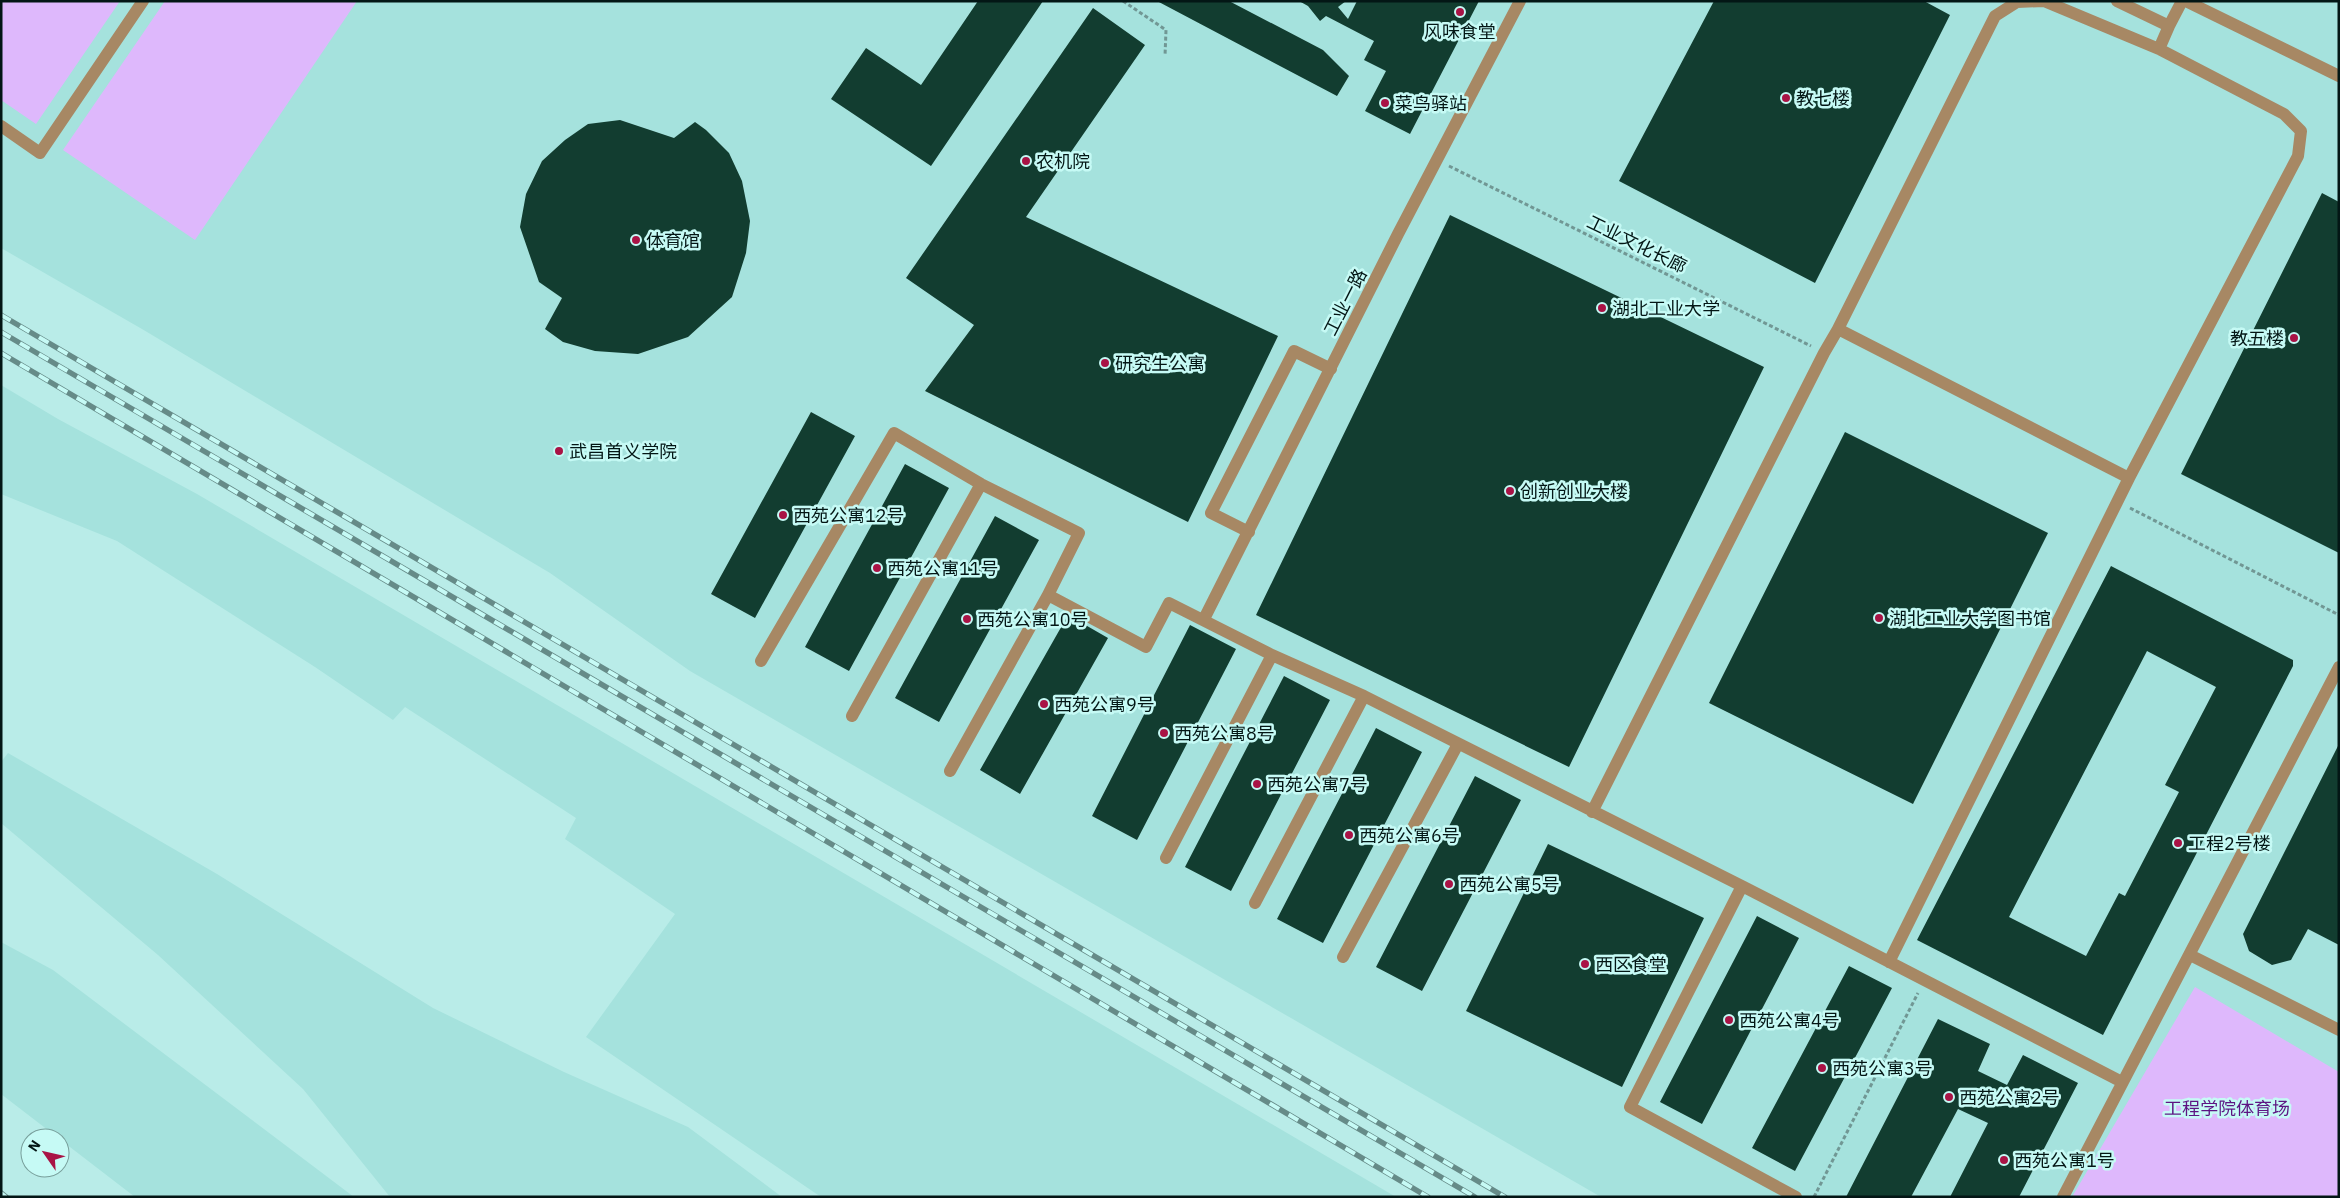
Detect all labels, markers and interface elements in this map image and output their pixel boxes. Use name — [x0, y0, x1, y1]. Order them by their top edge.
marker: 风味食堂 — [1454, 6, 1466, 18]
place label: 风味食堂 — [1424, 20, 1496, 43]
place label: 教七楼 — [1796, 87, 1850, 110]
place label: 菜鸟驿站 — [1395, 92, 1467, 115]
marker: 教七楼 — [1780, 92, 1792, 104]
marker: 菜鸟驿站 — [1379, 97, 1391, 109]
place label: 农机院 — [1036, 150, 1090, 173]
marker: 农机院 — [1020, 155, 1032, 167]
street label: 工业文化长廊 — [1583, 210, 1691, 278]
place label: 体育馆 — [646, 229, 700, 252]
marker: 体育馆 — [630, 234, 642, 246]
street label: 工业一路 — [1318, 265, 1372, 339]
place label: 湖北工业大学 — [1612, 297, 1720, 320]
marker: 湖北工业大学 — [1596, 302, 1608, 314]
place label: 教五楼 — [2230, 327, 2284, 350]
marker: 教五楼 — [2288, 332, 2300, 344]
place label: 研究生公寓 — [1115, 352, 1205, 375]
marker: 研究生公寓 — [1099, 357, 1111, 369]
place label: 武昌首义学院 — [569, 440, 677, 463]
marker: 武昌首义学院 — [553, 445, 565, 457]
place label: 创新创业大楼 — [1520, 480, 1628, 503]
marker: 创新创业大楼 — [1504, 485, 1516, 497]
place label: 西苑公寓12号 — [793, 504, 905, 527]
marker: 西苑公寓12号 — [777, 509, 789, 521]
place label: 西苑公寓11号 — [887, 557, 999, 580]
marker: 西苑公寓11号 — [871, 562, 883, 574]
place label: 湖北工业大学图书馆 — [1889, 607, 2051, 630]
place label: 西苑公寓10号 — [977, 608, 1089, 631]
marker: 湖北工业大学图书馆 — [1873, 612, 1885, 624]
marker: 西苑公寓10号 — [961, 613, 973, 625]
place label: 西苑公寓9号 — [1054, 693, 1155, 716]
marker: 西苑公寓9号 — [1038, 698, 1050, 710]
place label: 西苑公寓8号 — [1174, 722, 1275, 745]
marker: 西苑公寓8号 — [1158, 727, 1170, 739]
place label: 西苑公寓7号 — [1267, 773, 1368, 796]
marker: 西苑公寓7号 — [1251, 778, 1263, 790]
place label: 西苑公寓6号 — [1359, 824, 1460, 847]
marker: 西苑公寓6号 — [1343, 829, 1355, 841]
place label: 工程2号楼 — [2188, 832, 2271, 855]
marker: 工程2号楼 — [2172, 837, 2184, 849]
place label: 西苑公寓5号 — [1459, 873, 1560, 896]
marker: 西苑公寓5号 — [1443, 878, 1455, 890]
place label: 西区食堂 — [1595, 953, 1667, 976]
marker: 西区食堂 — [1579, 958, 1591, 970]
place label: 西苑公寓4号 — [1739, 1009, 1840, 1032]
marker: 西苑公寓4号 — [1723, 1014, 1735, 1026]
place label: 西苑公寓3号 — [1832, 1057, 1933, 1080]
marker: 西苑公寓3号 — [1816, 1062, 1828, 1074]
place label: 西苑公寓2号 — [1959, 1086, 2060, 1109]
marker: 西苑公寓2号 — [1943, 1091, 1955, 1103]
park label: 工程学院体育场 — [2164, 1097, 2290, 1120]
north arrow — [20, 1128, 70, 1178]
text: N — [24, 1136, 45, 1155]
place label: 西苑公寓1号 — [2014, 1149, 2115, 1172]
marker: 西苑公寓1号 — [1998, 1154, 2010, 1166]

